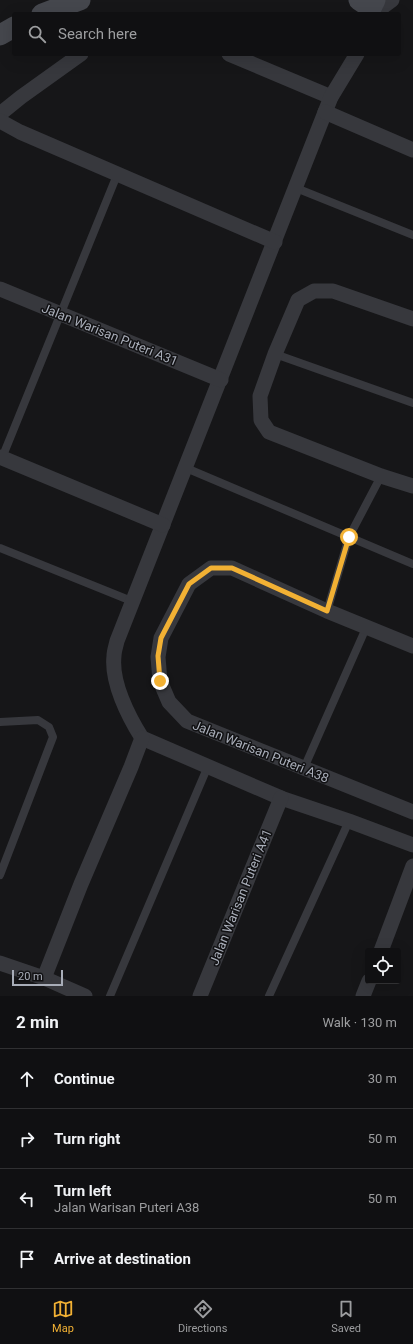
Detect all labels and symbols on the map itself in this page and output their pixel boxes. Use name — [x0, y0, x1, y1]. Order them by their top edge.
street label: Jalan Warisan Puteri A31 — [40, 300, 180, 369]
route start — [340, 528, 358, 546]
route end — [151, 672, 169, 690]
street label: Jalan Warisan Puteri A38 — [191, 717, 331, 786]
street label: Jalan Warisan Puteri A41 — [206, 827, 275, 967]
scale bar — [12, 968, 63, 987]

